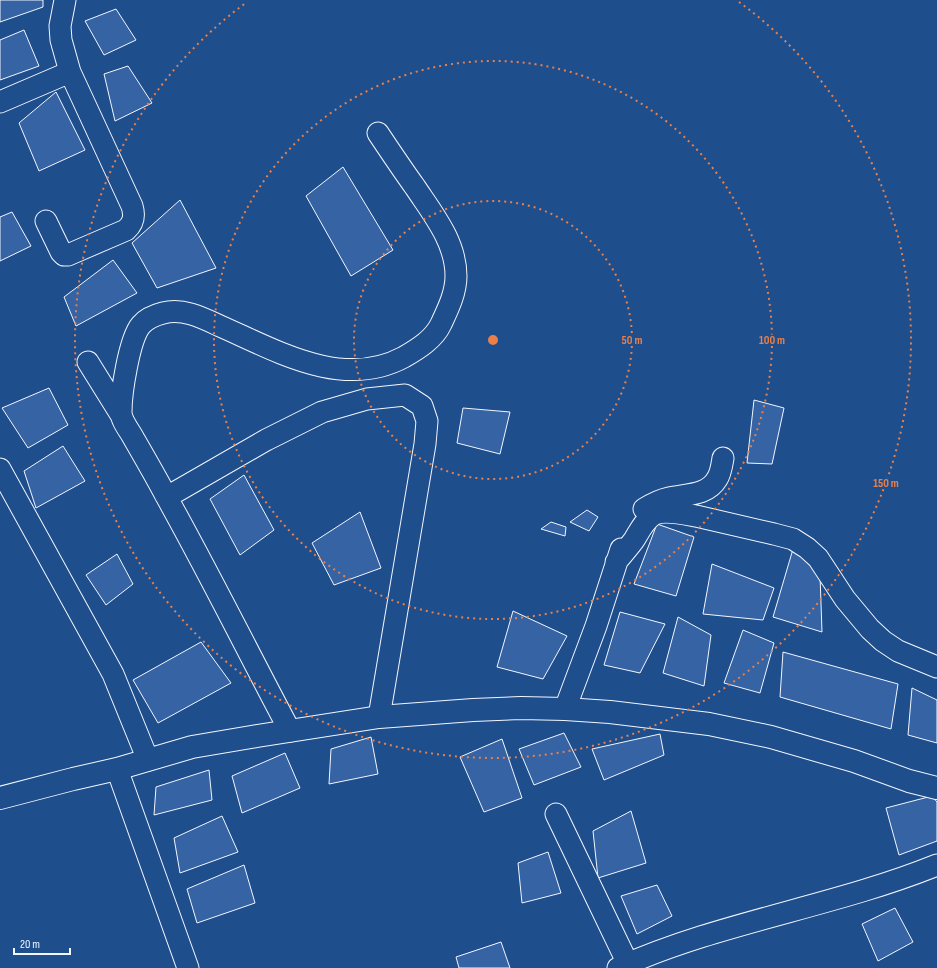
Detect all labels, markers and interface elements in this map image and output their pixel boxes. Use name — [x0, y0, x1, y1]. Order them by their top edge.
centre of rings — [486, 333, 500, 347]
text: 50 m — [622, 333, 642, 348]
text: 100 m — [759, 333, 785, 348]
text: 150 m — [873, 476, 899, 491]
scale bar — [14, 930, 70, 956]
text: 20 m — [20, 937, 40, 952]

